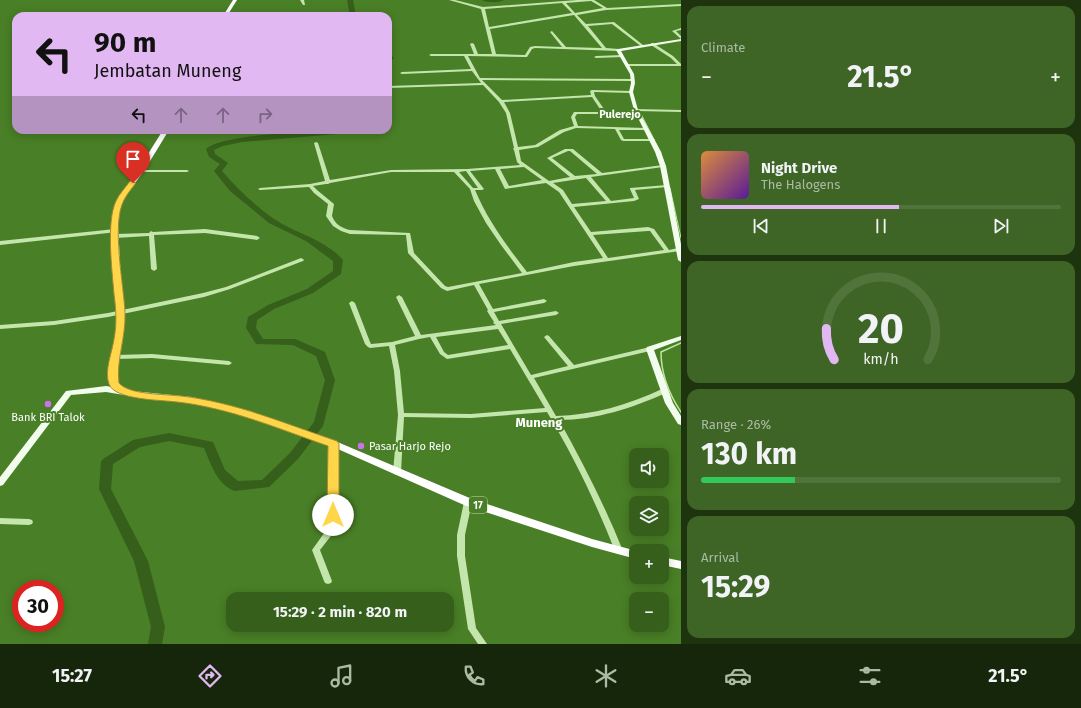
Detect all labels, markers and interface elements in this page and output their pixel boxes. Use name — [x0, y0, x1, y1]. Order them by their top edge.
text: 90 m — [94, 26, 156, 59]
icon: left — [28, 28, 80, 80]
text: Climate — [701, 40, 745, 55]
text: 21.5° — [847, 59, 915, 95]
text: Jembatan Muneng — [94, 60, 241, 82]
text: − — [701, 64, 712, 91]
text: + — [1050, 64, 1061, 91]
icon: left — [128, 104, 150, 126]
icon: ahead — [170, 104, 192, 126]
icon: ahead — [212, 104, 234, 126]
icon: right — [254, 104, 276, 126]
district label: Pulerejo — [599, 108, 641, 121]
pin — [116, 142, 150, 183]
icon: arrive — [122, 148, 144, 170]
text: Night Drive — [761, 159, 837, 177]
text: The Halogens — [761, 177, 840, 192]
icon: previous — [750, 215, 772, 237]
icon: pause — [870, 215, 892, 237]
icon: next — [990, 215, 1012, 237]
text: 20 — [858, 304, 904, 354]
text: km/h — [863, 351, 899, 368]
marker: Bank BRI Talok — [43, 399, 53, 409]
place label: Bank BRI Talok — [11, 411, 85, 424]
district label: Muneng — [516, 415, 563, 430]
text: Range · 26% — [701, 417, 771, 432]
text: 130 km — [701, 436, 797, 472]
place label: Pasar Harjo Rejo — [369, 440, 451, 453]
marker: Pasar Harjo Rejo — [356, 441, 366, 451]
map controls — [629, 448, 669, 632]
button: sound — [629, 448, 669, 488]
position arrow — [312, 494, 354, 536]
button: layers — [629, 496, 669, 536]
road number: 17 — [469, 497, 487, 513]
button: + — [629, 544, 669, 584]
text: Arrival — [701, 550, 739, 565]
text: 15:29 — [701, 569, 770, 605]
speed limit sign: 30 — [12, 580, 64, 632]
button: − — [629, 592, 669, 632]
text: 15:29 · 2 min · 820 m — [273, 603, 407, 621]
icon: directions — [196, 662, 224, 690]
icon: music — [328, 662, 356, 690]
icon: phone — [460, 662, 488, 690]
icon: climate — [592, 662, 620, 690]
icon: car — [724, 662, 752, 690]
icon: filters — [856, 662, 884, 690]
text: 15:27 — [52, 665, 92, 687]
text: 21.5° — [988, 665, 1029, 687]

